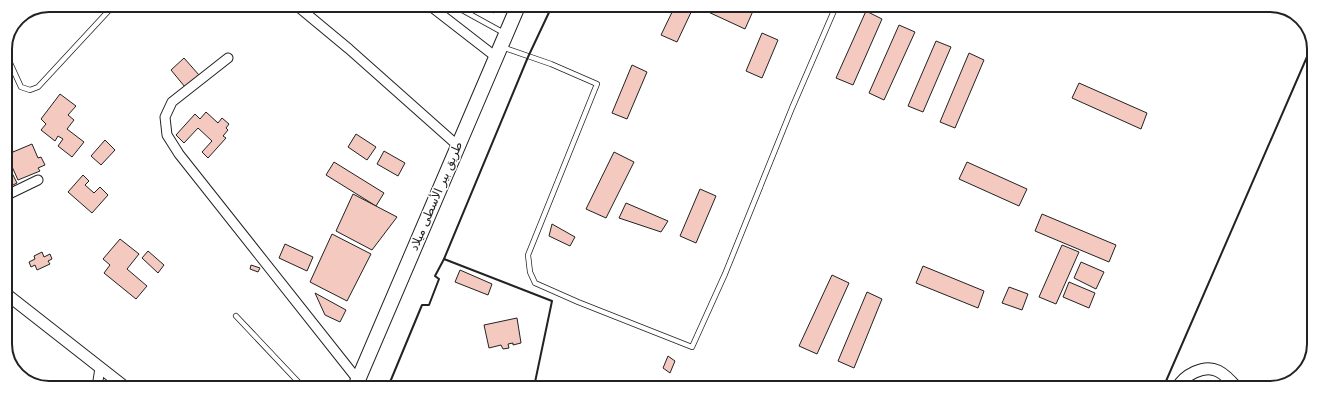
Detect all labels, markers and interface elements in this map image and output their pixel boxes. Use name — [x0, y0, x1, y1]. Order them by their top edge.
street label: طريق بير الأسطى ميلاد — [406, 139, 466, 253]

